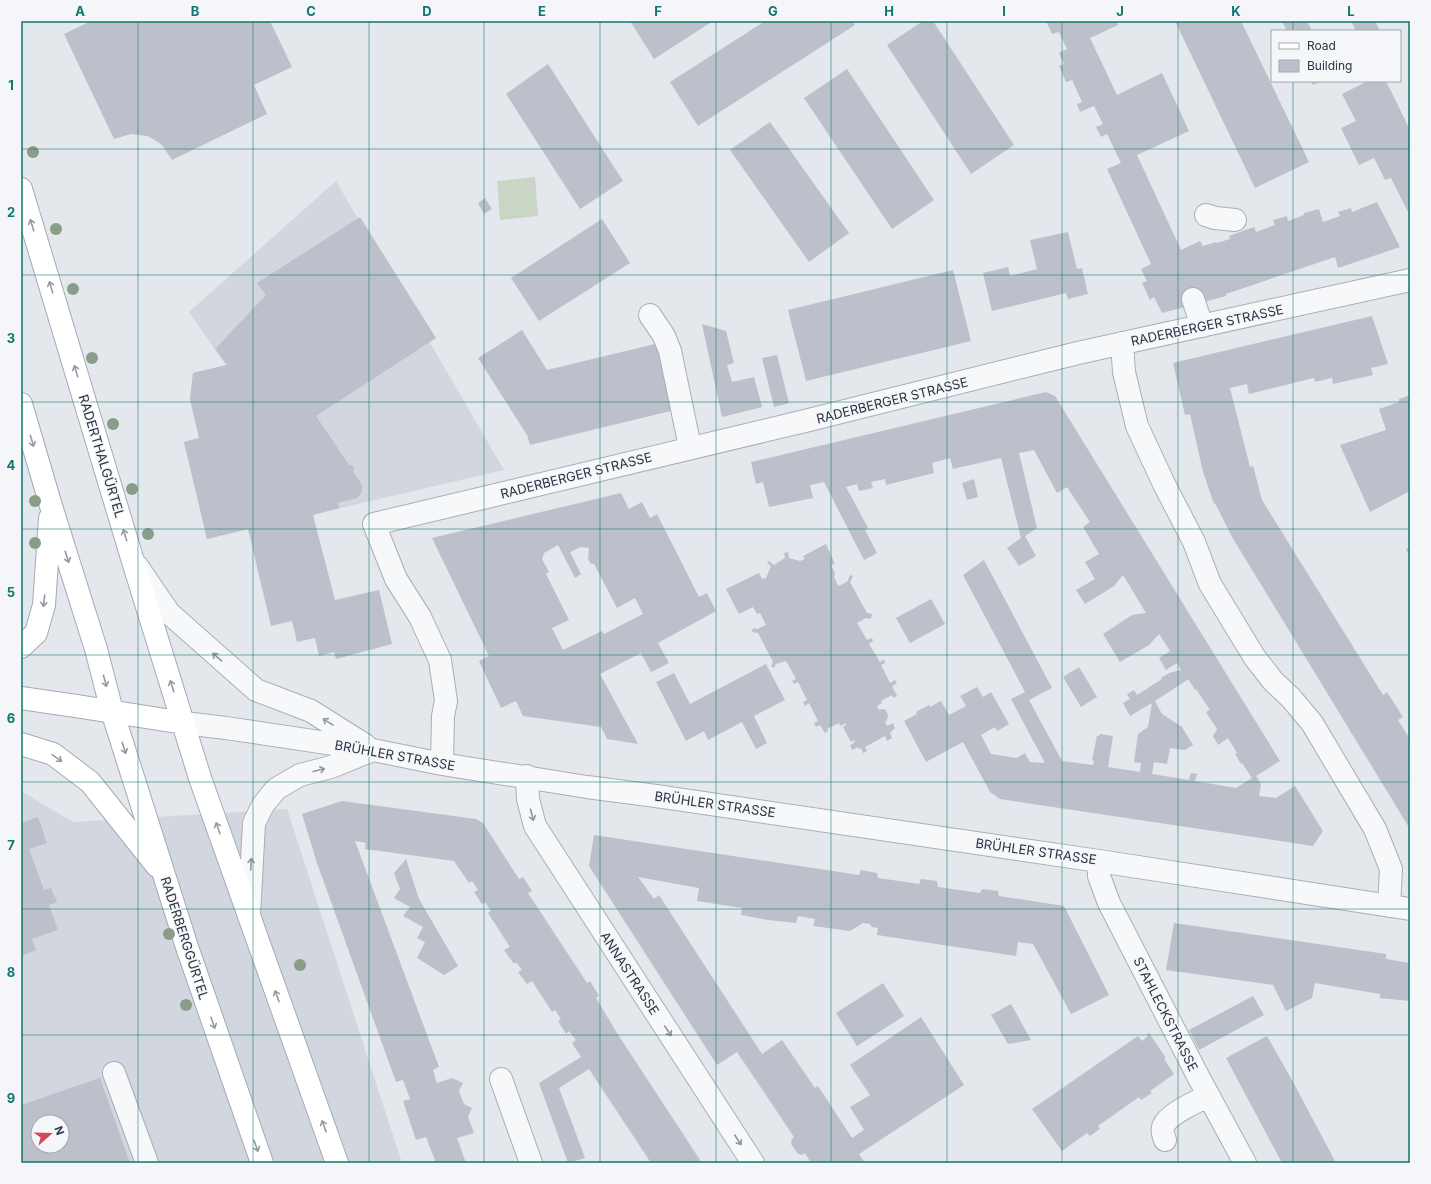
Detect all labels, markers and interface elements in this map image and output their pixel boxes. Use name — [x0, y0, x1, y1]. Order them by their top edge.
text: A — [75, 3, 85, 19]
text: B — [191, 3, 200, 19]
text: C — [306, 3, 316, 19]
text: D — [422, 3, 432, 19]
text: E — [538, 3, 546, 19]
text: F — [654, 3, 662, 19]
text: G — [768, 3, 778, 19]
text: H — [884, 3, 894, 19]
text: I — [1002, 3, 1006, 19]
text: J — [1116, 3, 1124, 19]
text: K — [1231, 3, 1241, 19]
text: L — [1347, 3, 1355, 19]
legend — [1271, 30, 1401, 82]
text: Road — [1307, 38, 1336, 53]
text: Building — [1307, 58, 1352, 73]
text: 1 — [8, 77, 14, 93]
text: 2 — [7, 204, 15, 220]
one-way arrow — [28, 219, 35, 232]
one-way arrow — [47, 281, 54, 294]
street label: RADERBERGER STRASSE — [1129, 301, 1285, 349]
text: 3 — [7, 330, 15, 346]
one-way arrow — [72, 364, 79, 377]
street label: RADERBERGER STRASSE — [815, 373, 969, 427]
street label: RADERTHALGÜRTEL — [76, 392, 128, 520]
one-way arrow — [29, 435, 36, 448]
street label: RADERBERGER STRASSE — [499, 448, 653, 502]
text: 4 — [7, 457, 16, 473]
one-way arrow — [121, 529, 128, 542]
one-way arrow — [64, 550, 71, 563]
text: 5 — [7, 584, 15, 600]
one-way arrow — [40, 594, 48, 607]
one-way arrow — [212, 652, 222, 662]
one-way arrow — [101, 675, 109, 688]
one-way arrow — [168, 680, 175, 693]
text: 6 — [7, 710, 15, 726]
one-way arrow — [322, 717, 334, 725]
street label: BRÜHLER STRASSE — [334, 737, 456, 773]
one-way arrow — [121, 742, 128, 755]
one-way arrow — [52, 754, 63, 762]
one-way arrow — [313, 766, 326, 774]
street label: BRÜHLER STRASSE — [653, 788, 777, 820]
one-way arrow — [529, 808, 536, 821]
one-way arrow — [213, 822, 221, 834]
street label: BRÜHLER STRASSE — [974, 835, 1098, 867]
text: 7 — [7, 837, 15, 853]
one-way arrow — [248, 858, 255, 871]
street label: RADERBERGGÜRTEL — [158, 874, 212, 1002]
street label: ANNASTRASSE — [597, 928, 663, 1018]
street label: STAHLECKSTRASSE — [1130, 954, 1202, 1074]
text: 8 — [7, 964, 15, 980]
one-way arrow — [273, 989, 280, 1002]
one-way arrow — [210, 1017, 218, 1029]
one-way arrow — [664, 1025, 672, 1036]
text: 9 — [7, 1090, 15, 1106]
north arrow — [30, 1114, 70, 1154]
one-way arrow — [319, 1121, 327, 1133]
text: N — [51, 1124, 67, 1137]
one-way arrow — [735, 1134, 743, 1146]
one-way arrow — [253, 1140, 260, 1153]

